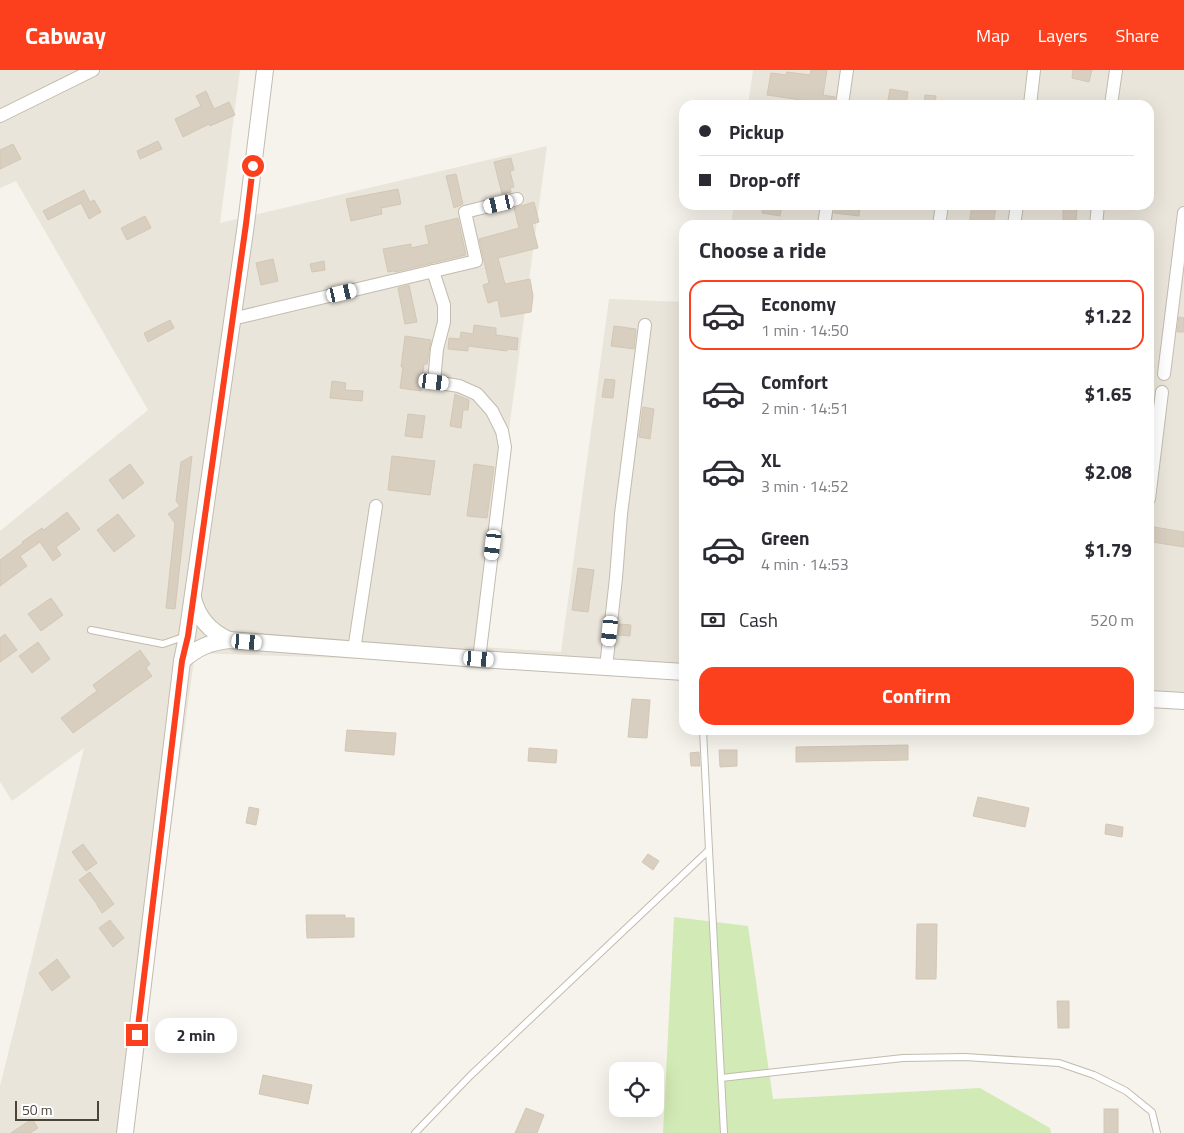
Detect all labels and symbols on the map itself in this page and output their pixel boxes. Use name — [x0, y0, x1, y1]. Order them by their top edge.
route start — [242, 155, 264, 177]
car — [482, 193, 515, 215]
car — [325, 282, 358, 304]
car — [418, 373, 449, 391]
car — [483, 529, 502, 561]
car — [600, 615, 619, 647]
car — [231, 633, 262, 651]
car — [463, 650, 494, 668]
callout: 2 min — [154, 1018, 237, 1052]
route end — [126, 1024, 148, 1046]
scale bar — [15, 1098, 99, 1121]

